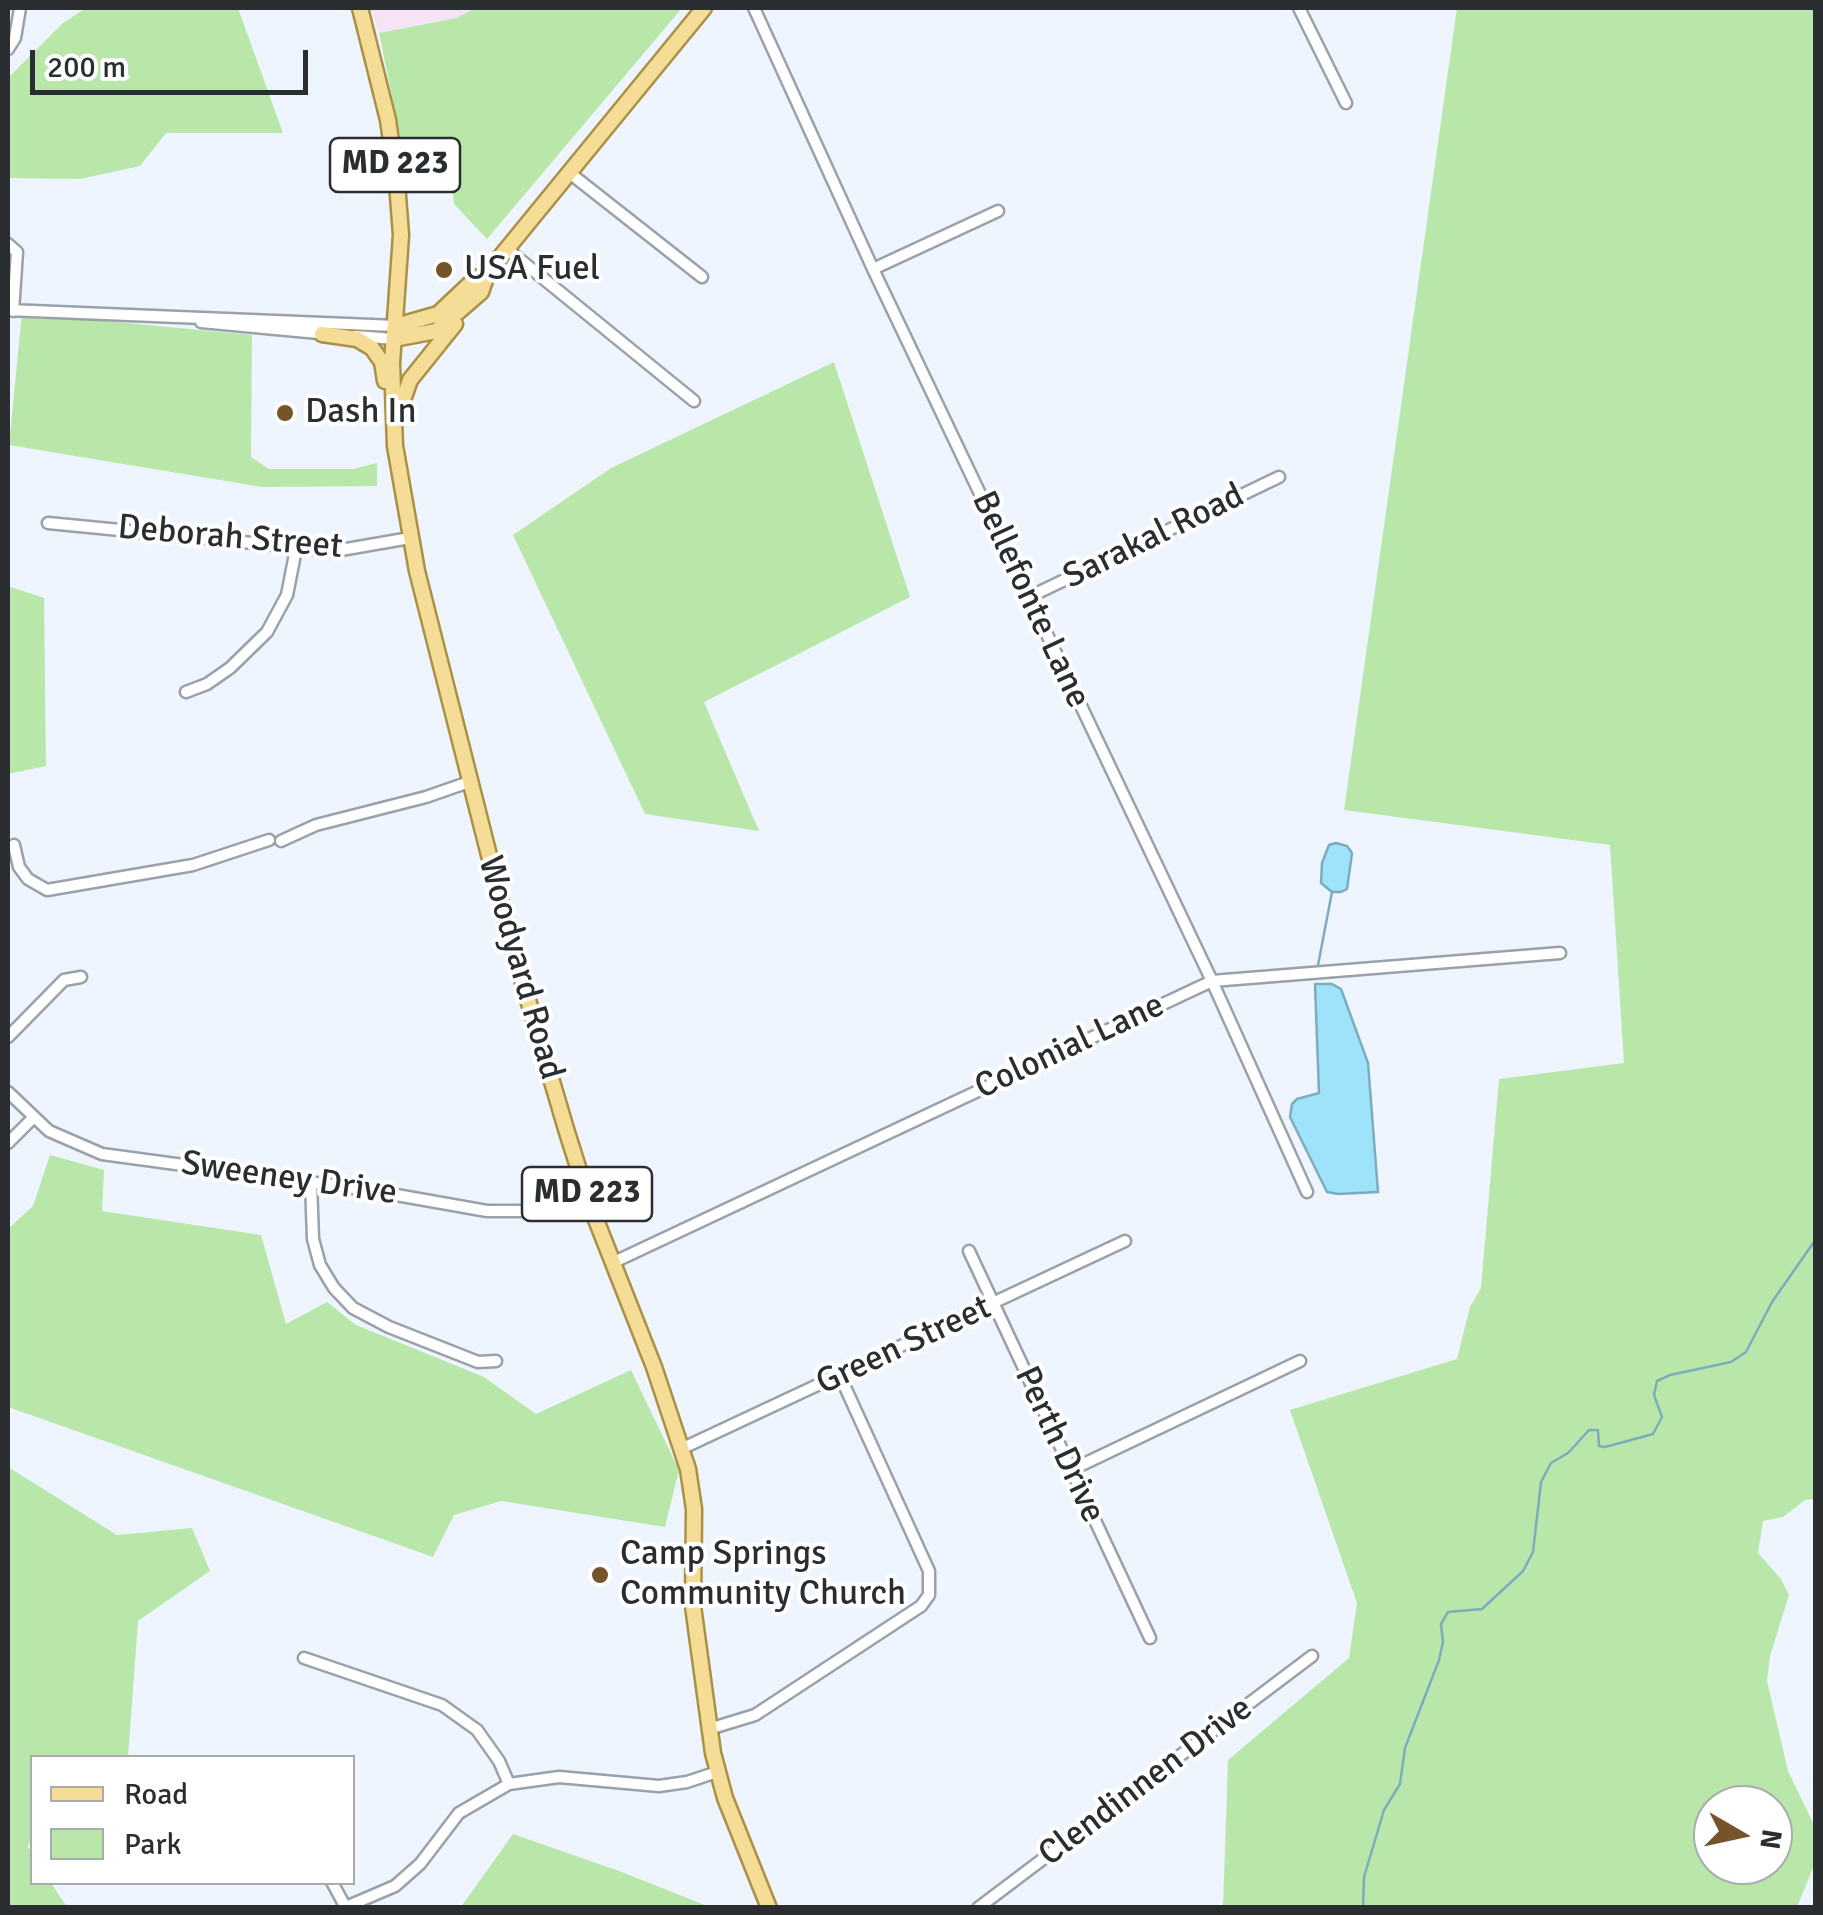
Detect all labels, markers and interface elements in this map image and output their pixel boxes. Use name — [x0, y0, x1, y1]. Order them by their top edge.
scale bar — [35, 30, 312, 92]
text: 200 m — [47, 49, 126, 86]
road number: MD 223 — [330, 138, 460, 192]
place label: USA Fuel — [464, 249, 600, 291]
marker: USA Fuel — [433, 259, 455, 281]
place label: Dash In — [305, 392, 417, 434]
marker: Dash In — [274, 402, 296, 424]
street label: Sarakal Road — [1057, 475, 1251, 599]
street label: Bellefonte Lane — [961, 485, 1099, 715]
street label: Deborah Street — [116, 507, 344, 569]
street label: Woodyard Road — [468, 851, 572, 1085]
street label: Colonial Lane — [969, 985, 1171, 1109]
street label: Sweeney Drive — [179, 1143, 399, 1215]
road number: MD 223 — [522, 1167, 652, 1221]
street label: Green Street — [810, 1287, 998, 1405]
street label: Perth Drive — [1005, 1360, 1113, 1530]
place label: Camp Springs Community Church — [620, 1534, 906, 1616]
marker: Camp Springs Community Church — [589, 1564, 611, 1586]
street label: Clendinnen Drive — [1031, 1688, 1261, 1876]
legend — [30, 1755, 355, 1885]
text: Road — [124, 1776, 188, 1813]
north arrow — [1693, 1785, 1793, 1885]
text: Park — [124, 1826, 182, 1863]
text: N — [1752, 1827, 1789, 1852]

